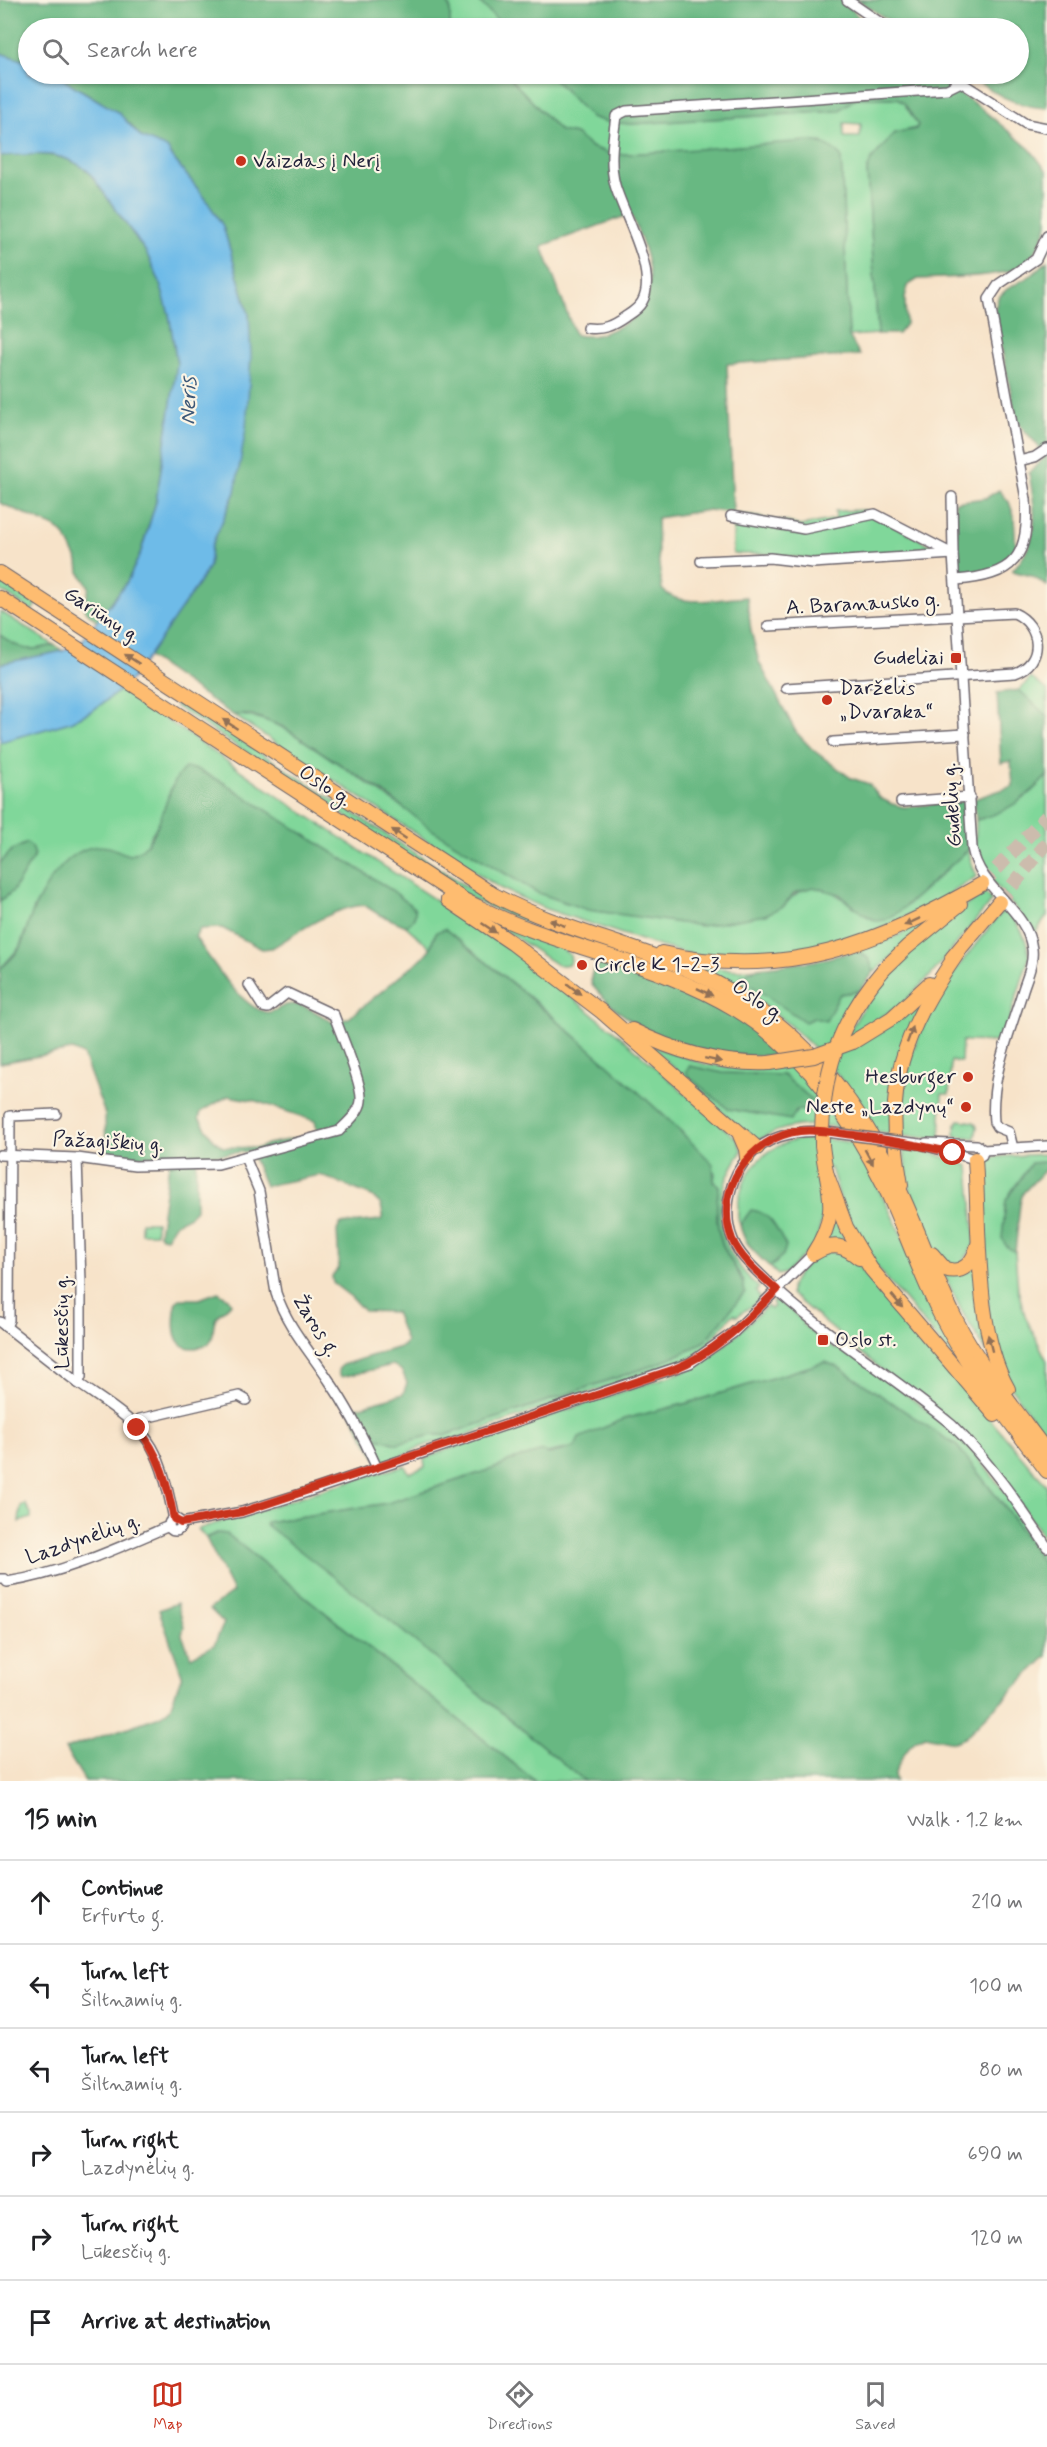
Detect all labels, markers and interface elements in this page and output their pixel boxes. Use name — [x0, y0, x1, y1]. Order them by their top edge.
search box — [18, 18, 1029, 84]
icon: search — [39, 35, 72, 68]
text: Search here — [87, 37, 198, 65]
place label: Vaizdas į Nerį — [253, 147, 381, 175]
marker: Vaizdas į Nerį — [234, 154, 248, 168]
water label: Neris — [174, 374, 204, 425]
street label: Gariūnų g. — [58, 580, 146, 650]
street label: A. Baranausko g. — [785, 586, 941, 623]
place label: Gudeliai — [873, 644, 944, 672]
marker: Gudeliai — [949, 651, 963, 665]
one-way arrow — [123, 654, 140, 665]
place label: Darželis „Dvaraka“ — [839, 674, 933, 726]
marker: Darželis „Dvaraka“ — [820, 693, 834, 707]
one-way arrow — [223, 718, 239, 730]
street label: Oslo g. — [293, 758, 357, 814]
street label: Gudelių g. — [935, 762, 969, 848]
one-way arrow — [391, 829, 407, 840]
one-way arrow — [548, 917, 566, 927]
one-way arrow — [903, 917, 921, 927]
one-way arrow — [481, 922, 497, 933]
place label: Circle K 1-2-3 — [594, 951, 720, 979]
marker: Circle K 1-2-3 — [575, 958, 589, 972]
street label: Oslo g. — [726, 973, 790, 1030]
one-way arrow — [566, 983, 582, 996]
one-way arrow — [696, 987, 714, 997]
one-way arrow — [906, 1026, 915, 1044]
one-way arrow — [704, 1055, 722, 1065]
place label: Hesburger — [865, 1063, 956, 1093]
marker: Hesburger — [961, 1070, 975, 1084]
place label: Neste „Lazdynų“ — [806, 1093, 954, 1121]
marker: Neste „Lazdynų“ — [959, 1100, 973, 1114]
street label: Pažagiškių g. — [52, 1125, 164, 1159]
route start — [939, 1139, 965, 1165]
one-way arrow — [864, 1149, 874, 1166]
street label: Lūkesčių g. — [48, 1275, 76, 1369]
street label: Žaros g. — [284, 1289, 346, 1364]
one-way arrow — [890, 1293, 903, 1308]
place label: Oslo st. — [835, 1326, 897, 1354]
marker: Oslo st. — [816, 1333, 830, 1347]
one-way arrow — [984, 1333, 994, 1352]
route end — [123, 1414, 149, 1440]
street label: Lazdynėlių g. — [22, 1506, 144, 1572]
text: 15 min — [24, 1803, 98, 1837]
text: Walk · 1.2 km — [907, 1807, 1023, 1834]
text: Continue — [81, 1875, 163, 1903]
icon: ahead — [24, 1886, 57, 1919]
text: 210 m — [971, 1889, 1023, 1916]
text: Erfurto g. — [81, 1903, 164, 1930]
text: Turn left — [81, 1959, 169, 1987]
icon: left — [24, 1970, 57, 2003]
text: 100 m — [969, 1973, 1023, 2000]
text: Šiltnamių g. — [81, 1987, 182, 2014]
text: Turn left — [81, 2043, 169, 2071]
icon: left — [24, 2054, 57, 2087]
text: 80 m — [979, 2057, 1023, 2084]
text: Šiltnamių g. — [81, 2071, 182, 2098]
text: Turn right — [81, 2127, 179, 2155]
icon: right — [24, 2138, 57, 2171]
text: 690 m — [968, 2141, 1023, 2168]
text: Lazdynėlių g. — [81, 2155, 195, 2182]
text: Turn right — [81, 2211, 179, 2239]
icon: right — [24, 2222, 57, 2255]
text: 120 m — [970, 2225, 1023, 2252]
text: Lūkesčių g. — [81, 2239, 171, 2266]
icon: arrive — [24, 2306, 57, 2339]
text: Arrive at destination — [81, 2308, 271, 2336]
tab: Map — [151, 2378, 184, 2435]
tab: Directions — [487, 2378, 553, 2435]
tab: Saved — [855, 2378, 896, 2435]

